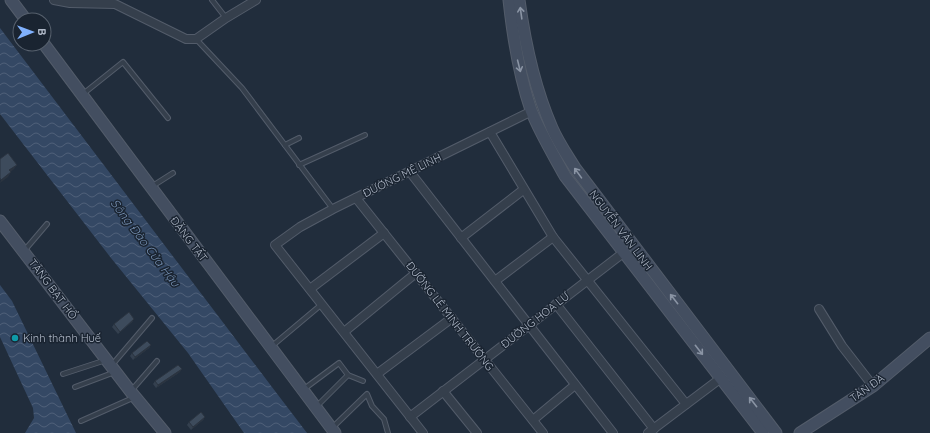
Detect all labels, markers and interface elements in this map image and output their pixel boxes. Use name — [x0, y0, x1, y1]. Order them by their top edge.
one-way arrow — [517, 6, 525, 19]
north arrow — [12, 12, 52, 52]
text: B — [35, 28, 49, 36]
one-way arrow — [516, 59, 524, 72]
street label: ĐƯỜNG MÊ LINH — [360, 150, 444, 200]
one-way arrow — [574, 168, 582, 179]
street label: NGUYỄN VĂN LINH — [586, 187, 657, 273]
water label: Sông Đào Cửa Hậu — [108, 196, 184, 290]
street label: ĐẶNG TẤT — [167, 214, 211, 265]
street label: TĂNG BẠT HỔ — [26, 255, 81, 322]
street label: ĐƯỜNG LÊ MINH TRƯỜNG — [403, 259, 497, 373]
street label: ĐƯỜNG HOA LƯ — [498, 288, 573, 351]
one-way arrow — [669, 293, 678, 304]
place label: Kinh thành Huế — [23, 331, 101, 345]
marker: Kinh thành Huế — [10, 333, 20, 343]
one-way arrow — [695, 345, 704, 356]
street label: TẢN ĐÀ — [847, 371, 887, 405]
one-way arrow — [749, 396, 757, 407]

